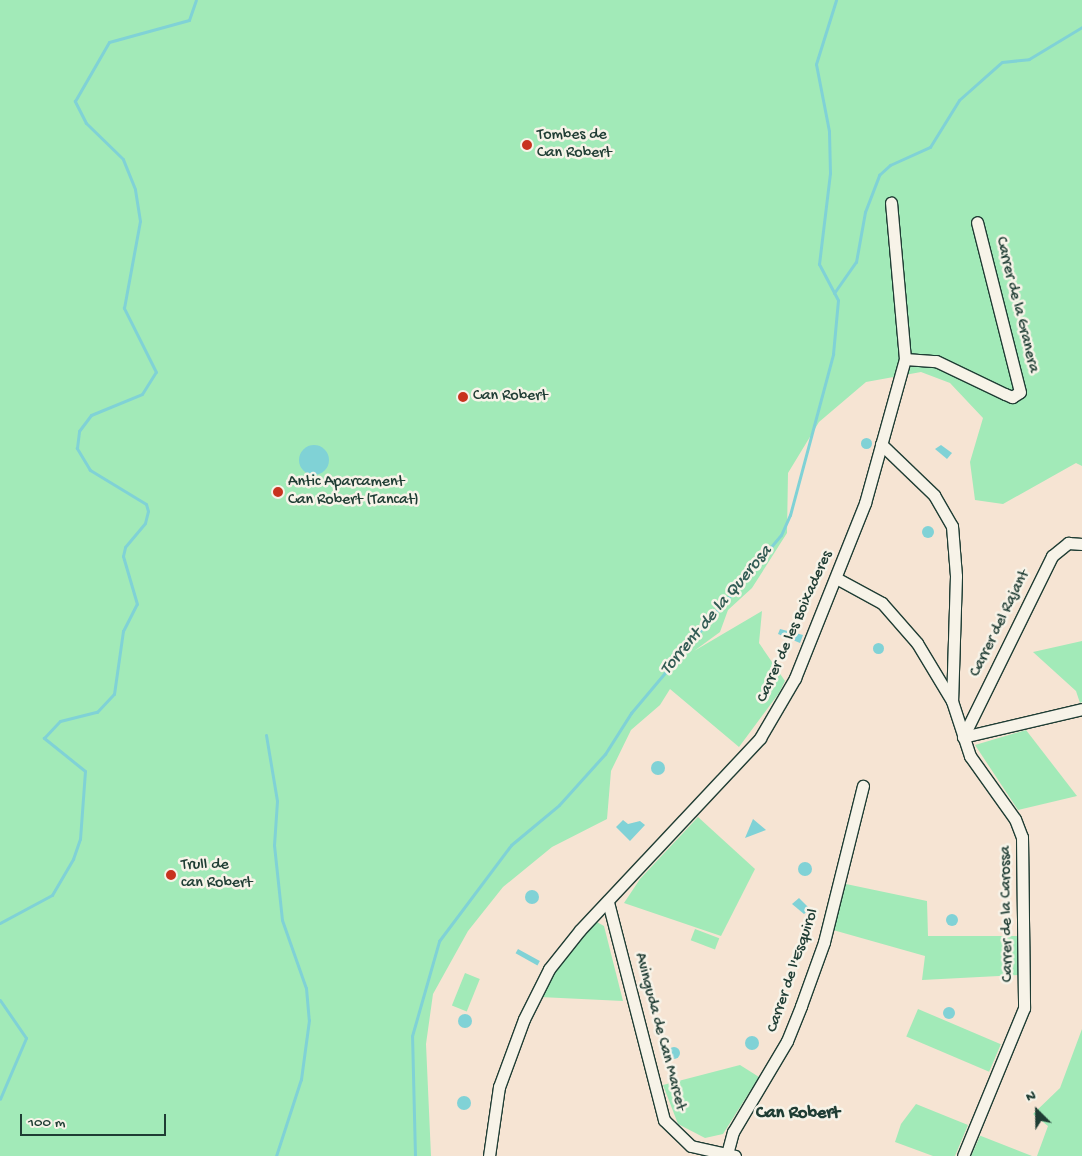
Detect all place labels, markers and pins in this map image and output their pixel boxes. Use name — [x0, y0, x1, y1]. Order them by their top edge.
place label: Tombes de Can Robert — [537, 126, 612, 164]
marker: Tombes de Can Robert — [521, 139, 533, 151]
place label: Can Robert — [473, 387, 548, 407]
marker: Can Robert — [457, 391, 469, 403]
place label: Antic Aparcament Can Robert (Tancat) — [288, 473, 419, 511]
marker: Antic Aparcament Can Robert (Tancat) — [272, 486, 284, 498]
place label: Trull de can Robert — [181, 856, 252, 894]
marker: Trull de can Robert — [165, 869, 177, 881]

